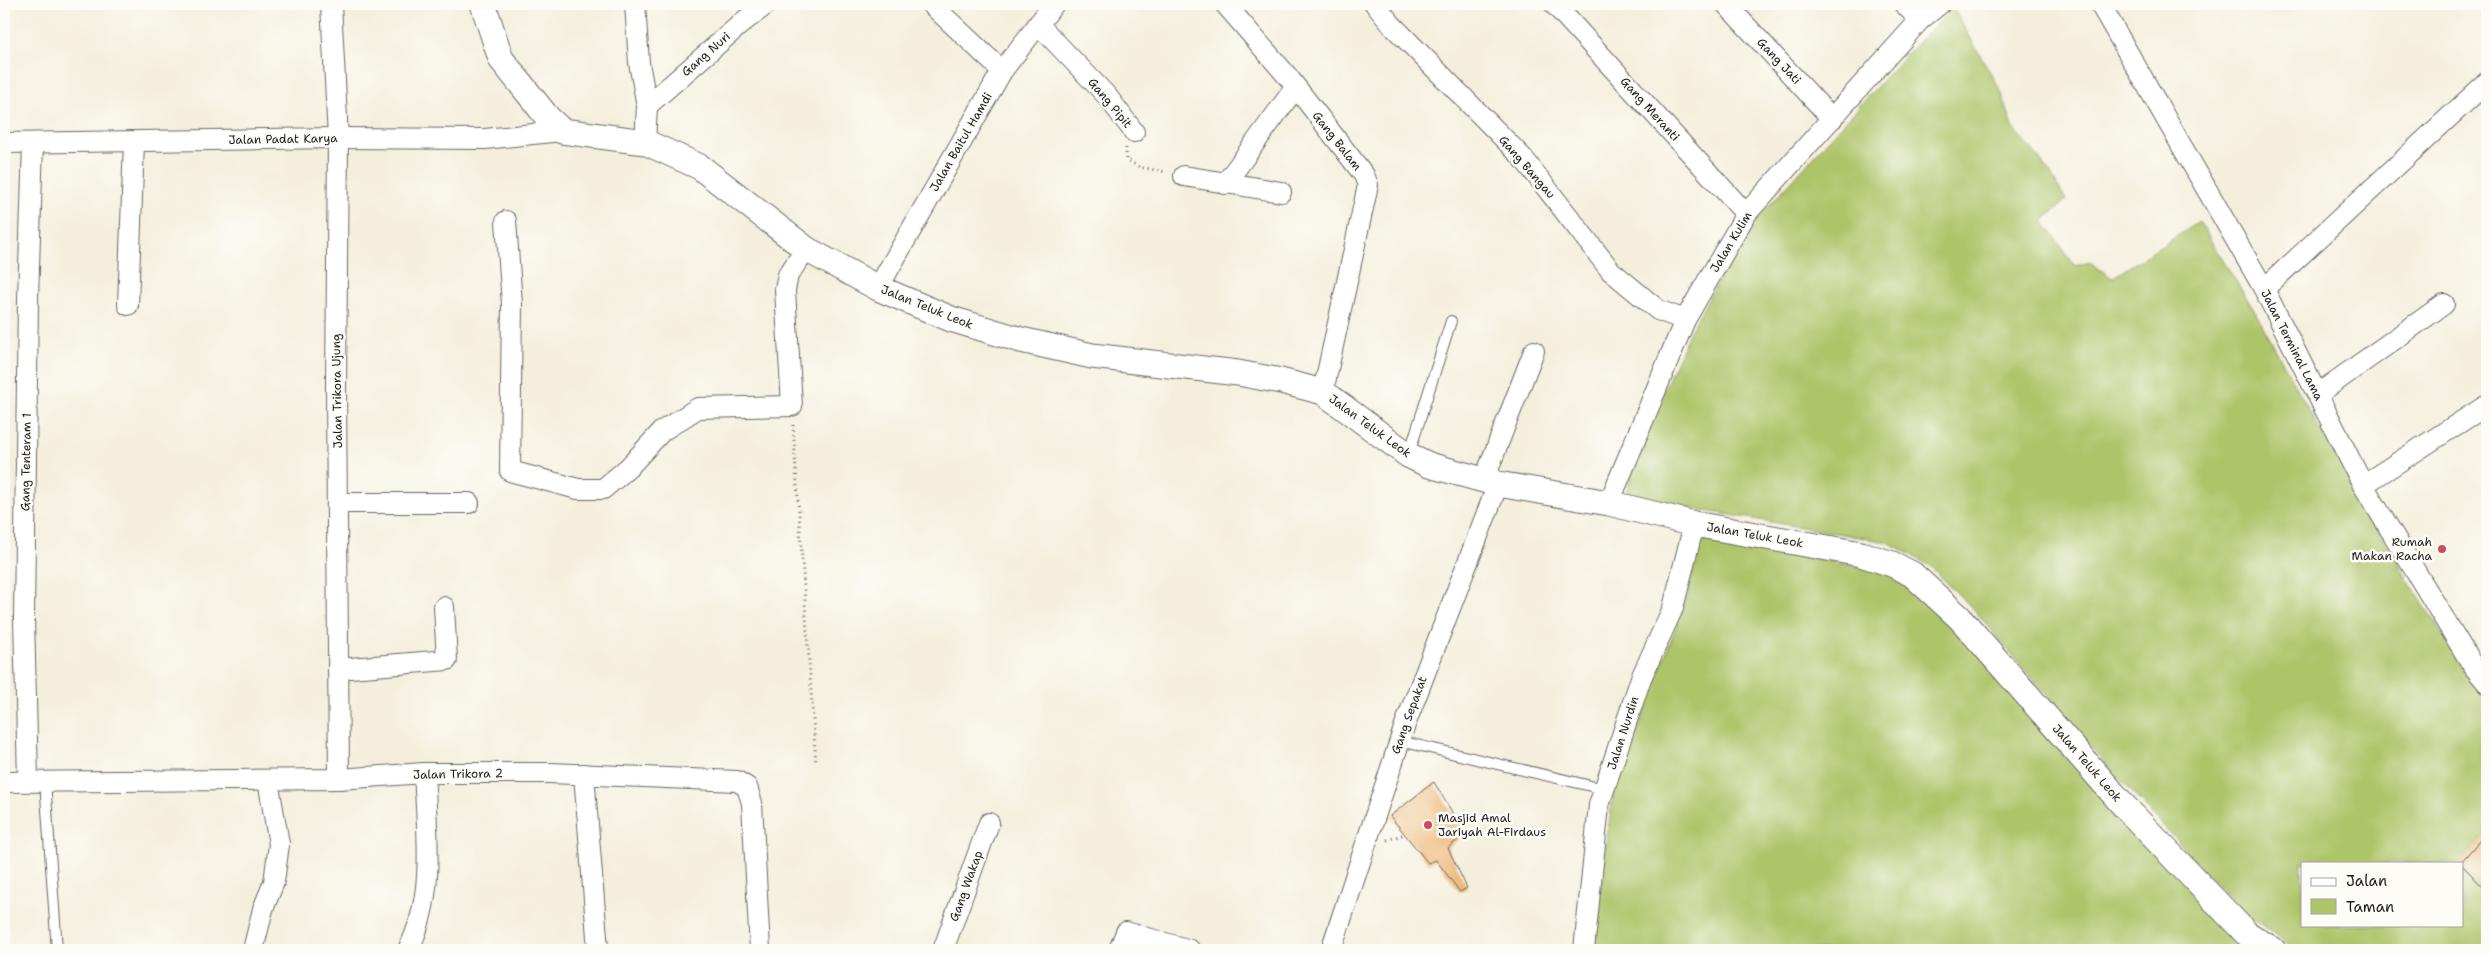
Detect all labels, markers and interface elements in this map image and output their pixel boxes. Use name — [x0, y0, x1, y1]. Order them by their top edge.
street label: Gang Nuri — [678, 28, 734, 80]
street label: Gang Jati — [1753, 34, 1805, 88]
street label: Gang Meranti — [1617, 73, 1683, 145]
street label: Gang Pipit — [1084, 75, 1136, 131]
street label: Jalan Baitul Hamdi — [926, 90, 996, 194]
street label: Gang Balam — [1309, 108, 1365, 174]
street label: Jalan Padat Karya — [228, 130, 338, 148]
street label: Gang Bangau — [1495, 132, 1559, 202]
street label: Jalan Kulim — [1707, 209, 1755, 275]
street label: Jalan Teluk Leok — [879, 281, 975, 333]
street label: Jalan Terminal Lama — [2257, 287, 2327, 404]
street label: Jalan Trikora Ujung — [328, 334, 346, 448]
street label: Jalan Teluk Leok — [1326, 391, 1414, 461]
street label: Gang Tenteram 1 — [17, 413, 35, 511]
street label: Jalan Teluk Leok — [1705, 519, 1805, 551]
place label: Rumah Makan Racha — [2352, 534, 2433, 564]
marker: Rumah Makan Racha — [2436, 543, 2448, 555]
street label: Gang Sepakat — [1387, 674, 1431, 756]
street label: Jalan Nurdin — [1604, 694, 1642, 772]
street label: Jalan Teluk Leok — [2049, 721, 2125, 805]
street label: Jalan Trikora 2 — [413, 765, 503, 783]
place label: Masjid Amal Jariyah Al-Firdaus — [1438, 810, 1546, 840]
marker: Masjid Amal Jariyah Al-Firdaus — [1422, 819, 1434, 831]
street label: Gang Wakap — [946, 848, 986, 924]
legend — [2301, 862, 2464, 926]
text: Jalan — [2346, 871, 2387, 891]
text: Taman — [2346, 897, 2394, 917]

